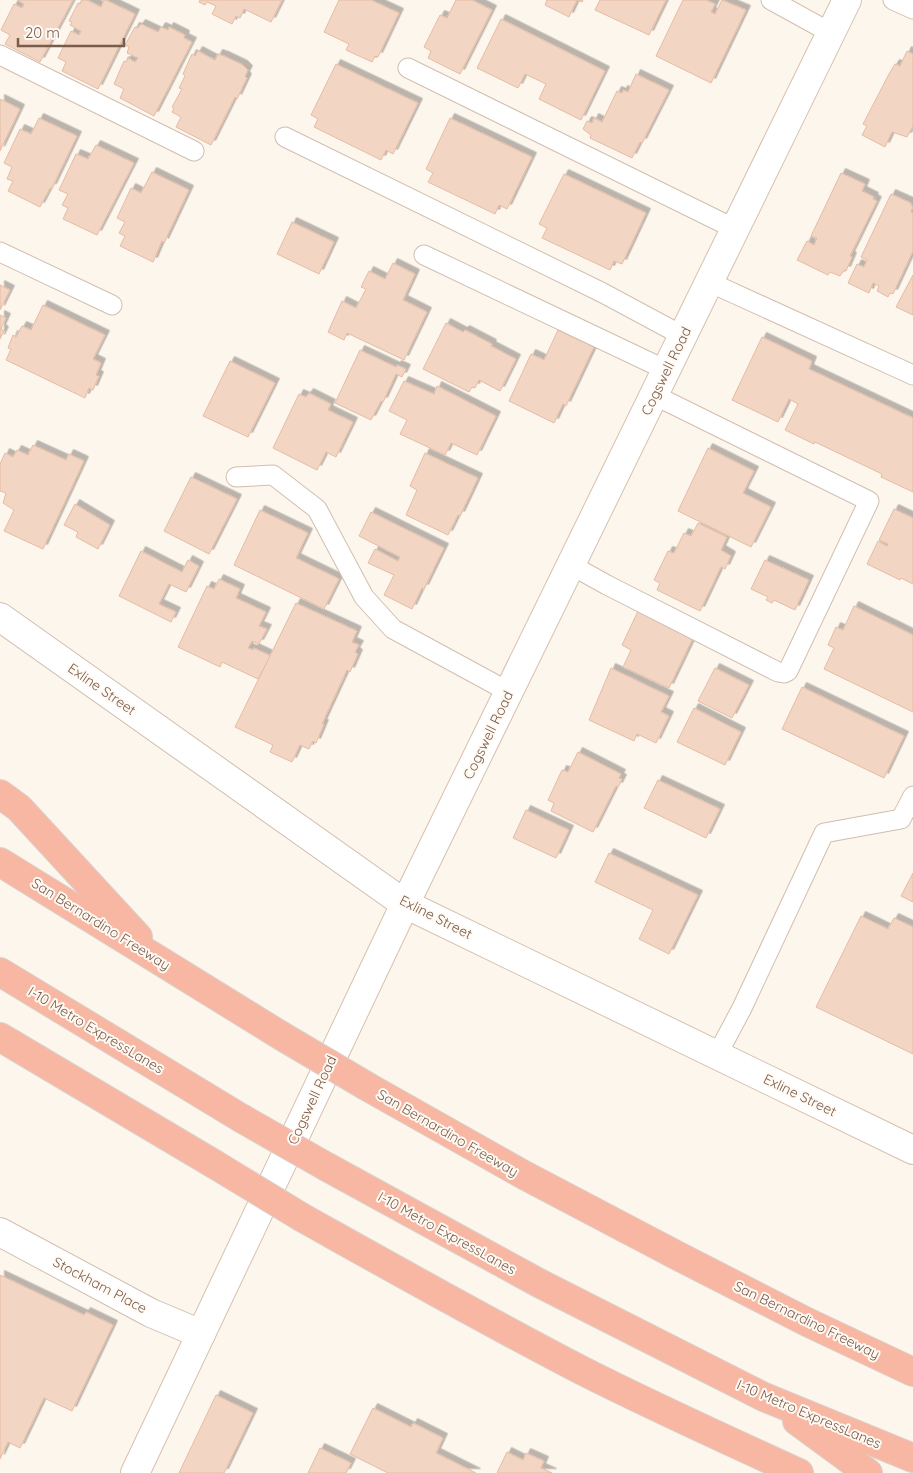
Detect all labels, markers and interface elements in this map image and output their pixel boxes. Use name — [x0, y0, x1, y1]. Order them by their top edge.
scale bar — [18, 15, 124, 47]
text: 20 m — [25, 23, 60, 42]
street label: Cogswell Road — [637, 324, 695, 418]
street label: Exline Street — [64, 659, 140, 719]
street label: Cogswell Road — [459, 688, 517, 782]
street label: San Bernardino Freeway — [28, 874, 174, 974]
street label: Exline Street — [397, 891, 476, 943]
street label: I-10 Metro ExpressLanes — [25, 982, 167, 1078]
street label: Cogswell Road — [284, 1053, 340, 1147]
street label: Exline Street — [761, 1070, 840, 1121]
street label: San Bernardino Freeway — [374, 1085, 522, 1181]
street label: I-10 Metro ExpressLanes — [375, 1188, 519, 1278]
street label: Stockham Place — [50, 1253, 150, 1317]
street label: San Bernardino Freeway — [731, 1277, 883, 1363]
street label: I-10 Metro ExpressLanes — [734, 1375, 884, 1453]

